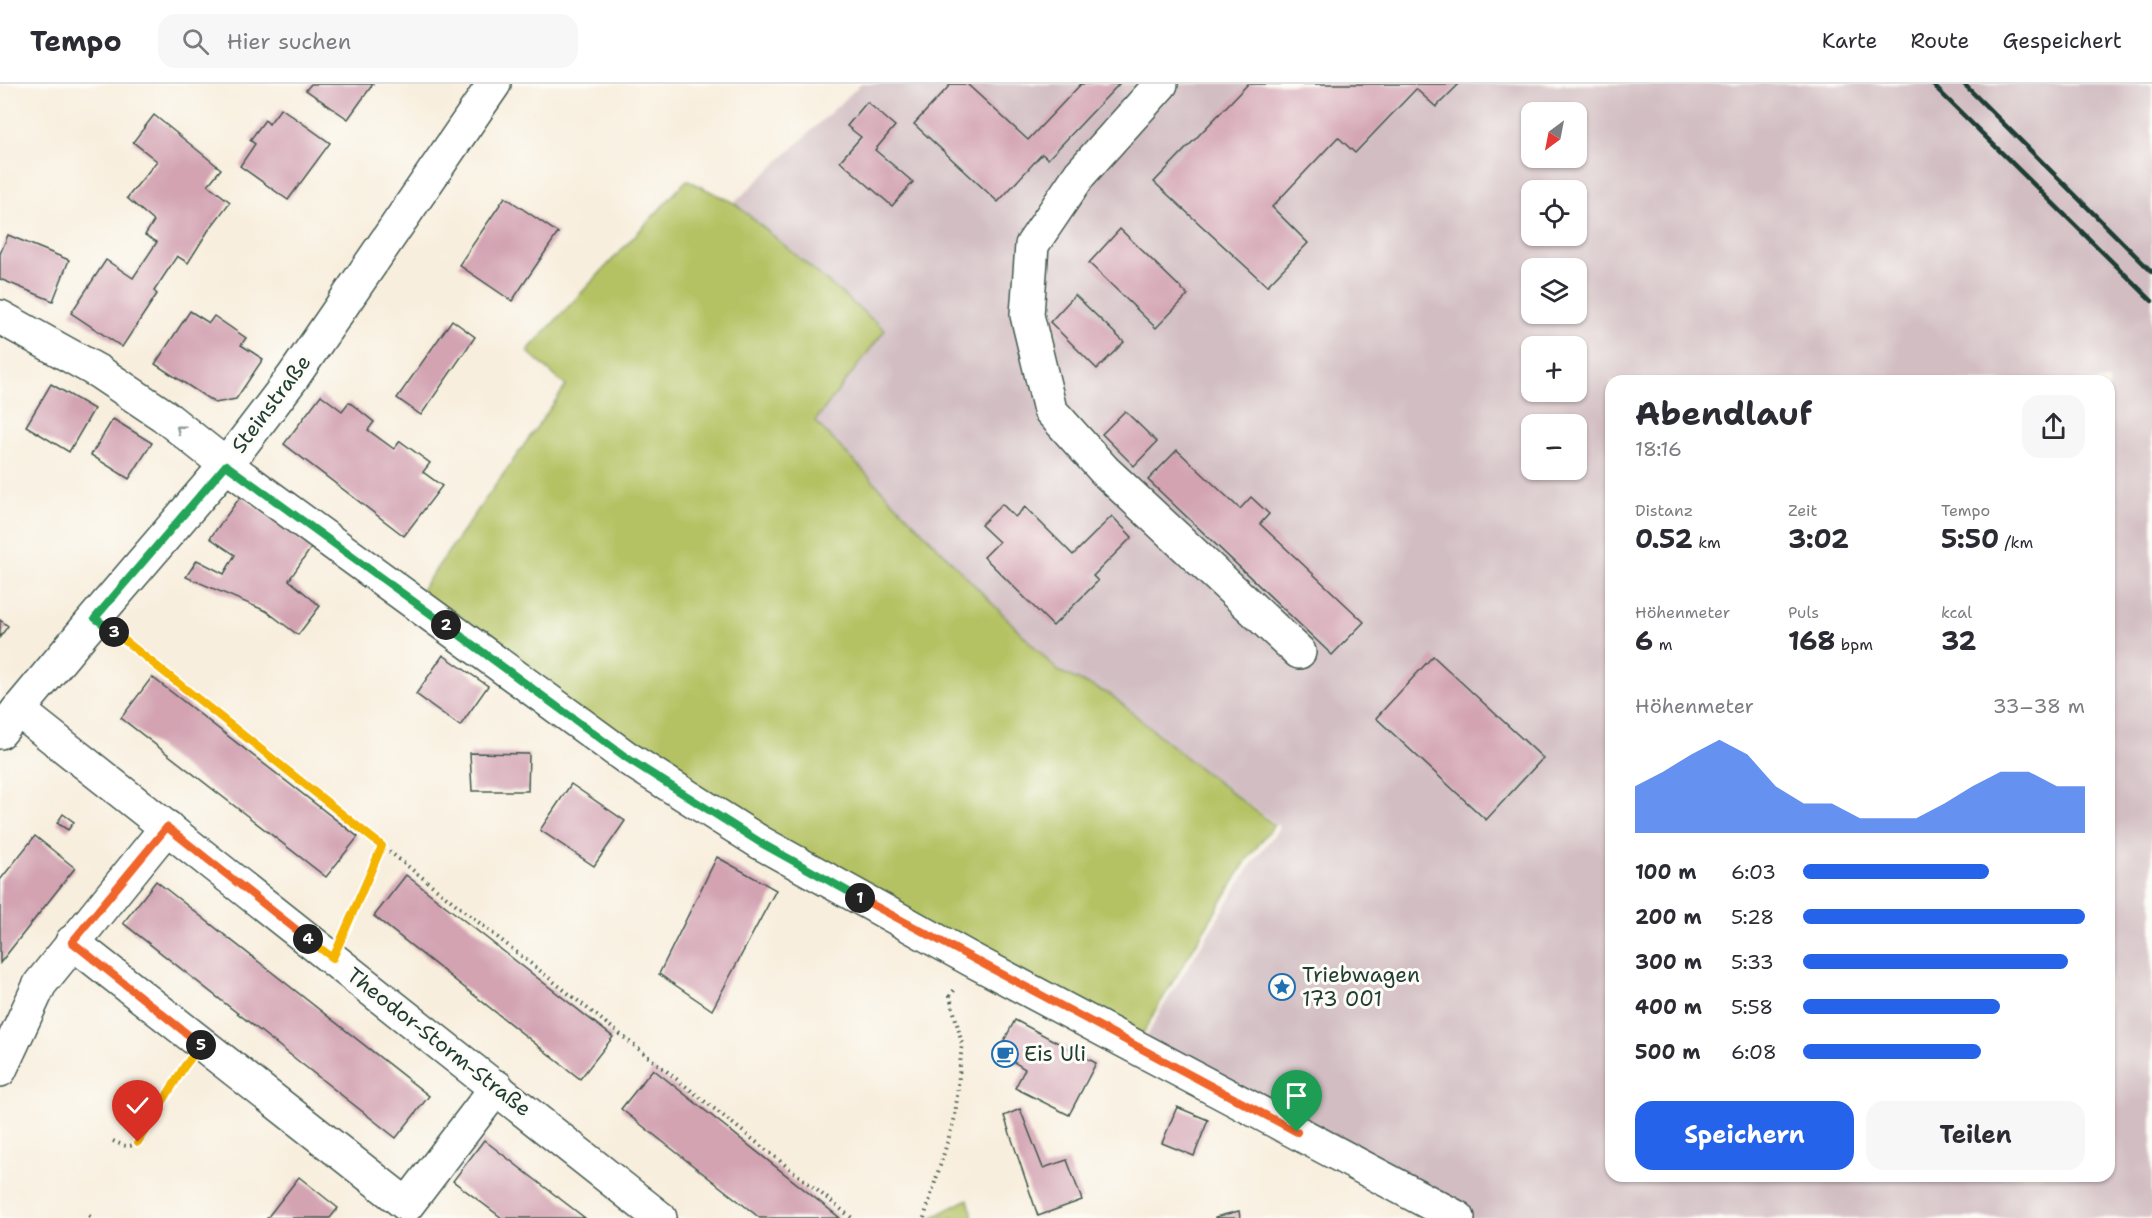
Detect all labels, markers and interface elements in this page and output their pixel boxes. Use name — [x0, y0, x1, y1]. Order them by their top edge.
search box — [158, 14, 578, 68]
text: Tempo — [30, 22, 122, 60]
icon: search — [179, 25, 212, 58]
text: Hier suchen — [227, 27, 351, 56]
text: Karte — [1822, 27, 1877, 55]
text: Route — [1910, 27, 1969, 55]
text: Gespeichert — [2002, 27, 2122, 55]
north arrow — [1521, 102, 1587, 168]
map controls — [1521, 102, 1587, 480]
button: locate — [1521, 180, 1587, 246]
button: layers — [1521, 258, 1587, 324]
button: + — [1521, 336, 1587, 402]
street label: Steinstraße — [225, 349, 317, 459]
text: Abendlauf — [1635, 391, 1812, 436]
button: share — [2022, 395, 2085, 458]
button: − — [1521, 414, 1587, 480]
one-way arrow — [176, 425, 187, 436]
text: 18:16 — [1635, 436, 1682, 462]
text: Distanz — [1635, 500, 1693, 521]
text: Zeit — [1788, 500, 1817, 521]
text: Tempo — [1941, 500, 1990, 521]
text: 0.52 — [1635, 521, 1693, 556]
text: 3:02 — [1788, 521, 1849, 556]
text: 5:50 — [1941, 521, 1999, 556]
text: km — [1693, 532, 1721, 553]
text: /km — [1999, 532, 2033, 553]
text: Höhenmeter — [1635, 602, 1730, 623]
text: Puls — [1788, 602, 1819, 623]
text: kcal — [1941, 602, 1972, 623]
pin: 2 — [431, 610, 461, 640]
text: 2 — [440, 614, 452, 635]
pin: 3 — [99, 617, 129, 647]
text: 3 — [108, 621, 120, 642]
text: 6 — [1635, 623, 1653, 658]
text: 168 — [1788, 623, 1835, 658]
text: 32 — [1941, 623, 1976, 658]
text: m — [1653, 634, 1672, 655]
text: bpm — [1835, 634, 1873, 655]
text: Höhenmeter — [1635, 693, 1754, 719]
text: 33–38 m — [1993, 693, 2085, 719]
text: 100 m — [1635, 859, 1697, 885]
text: 6:03 — [1731, 859, 1776, 885]
pin: 1 — [845, 883, 875, 913]
text: 1 — [856, 887, 864, 908]
text: 200 m — [1635, 904, 1702, 930]
text: 5:28 — [1731, 904, 1774, 930]
pin: 4 — [293, 924, 323, 954]
text: 4 — [302, 928, 314, 949]
text: 300 m — [1635, 949, 1702, 975]
text: 5:33 — [1731, 949, 1774, 975]
street label: Theodor-Storm-Straße — [341, 961, 537, 1123]
place label: Triebwagen 173 001 — [1302, 961, 1420, 1013]
place icon: Triebwagen 173 001 — [1267, 972, 1297, 1002]
text: 400 m — [1635, 994, 1702, 1020]
text: 5:58 — [1731, 994, 1773, 1020]
pin: 5 — [186, 1030, 216, 1060]
text: 5 — [196, 1034, 206, 1055]
cafe icon: Eis Uli — [990, 1039, 1020, 1069]
text: 500 m — [1635, 1039, 1701, 1065]
text: 6:08 — [1731, 1039, 1777, 1065]
place label: Eis Uli — [1024, 1040, 1086, 1068]
pin — [1271, 1070, 1322, 1132]
icon: arrive — [1280, 1079, 1313, 1112]
pin — [112, 1080, 163, 1142]
icon: check — [121, 1089, 154, 1122]
button: Speichern — [1635, 1101, 1854, 1170]
button: Teilen — [1866, 1101, 2085, 1170]

